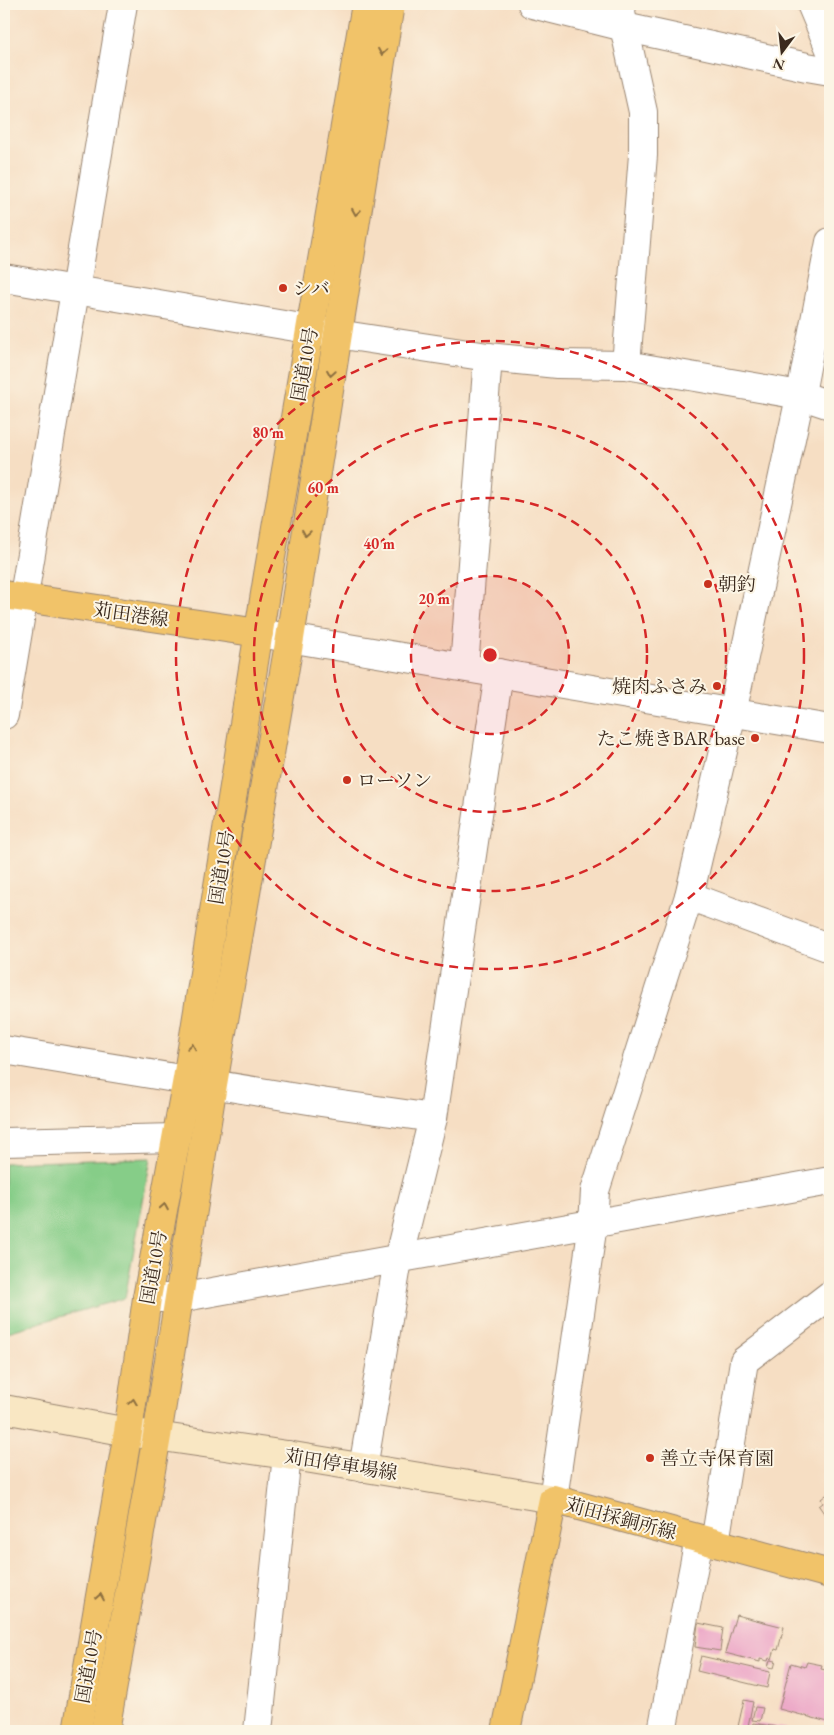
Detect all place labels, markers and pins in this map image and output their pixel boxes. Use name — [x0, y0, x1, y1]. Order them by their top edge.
place label: シバ — [293, 276, 330, 301]
marker: シバ — [277, 282, 289, 294]
place label: 朝釣 — [718, 572, 756, 597]
marker: 朝釣 — [702, 578, 714, 590]
centre of rings — [481, 646, 499, 664]
place label: 焼肉ふさみ — [612, 674, 707, 699]
marker: 焼肉ふさみ — [711, 680, 723, 692]
place label: たこ焼きBAR base — [597, 726, 745, 751]
marker: たこ焼きBAR base — [749, 732, 761, 744]
place label: ローソン — [357, 768, 432, 793]
marker: ローソン — [341, 774, 353, 786]
place label: 善立寺保育園 — [660, 1446, 774, 1471]
marker: 善立寺保育園 — [644, 1452, 656, 1464]

